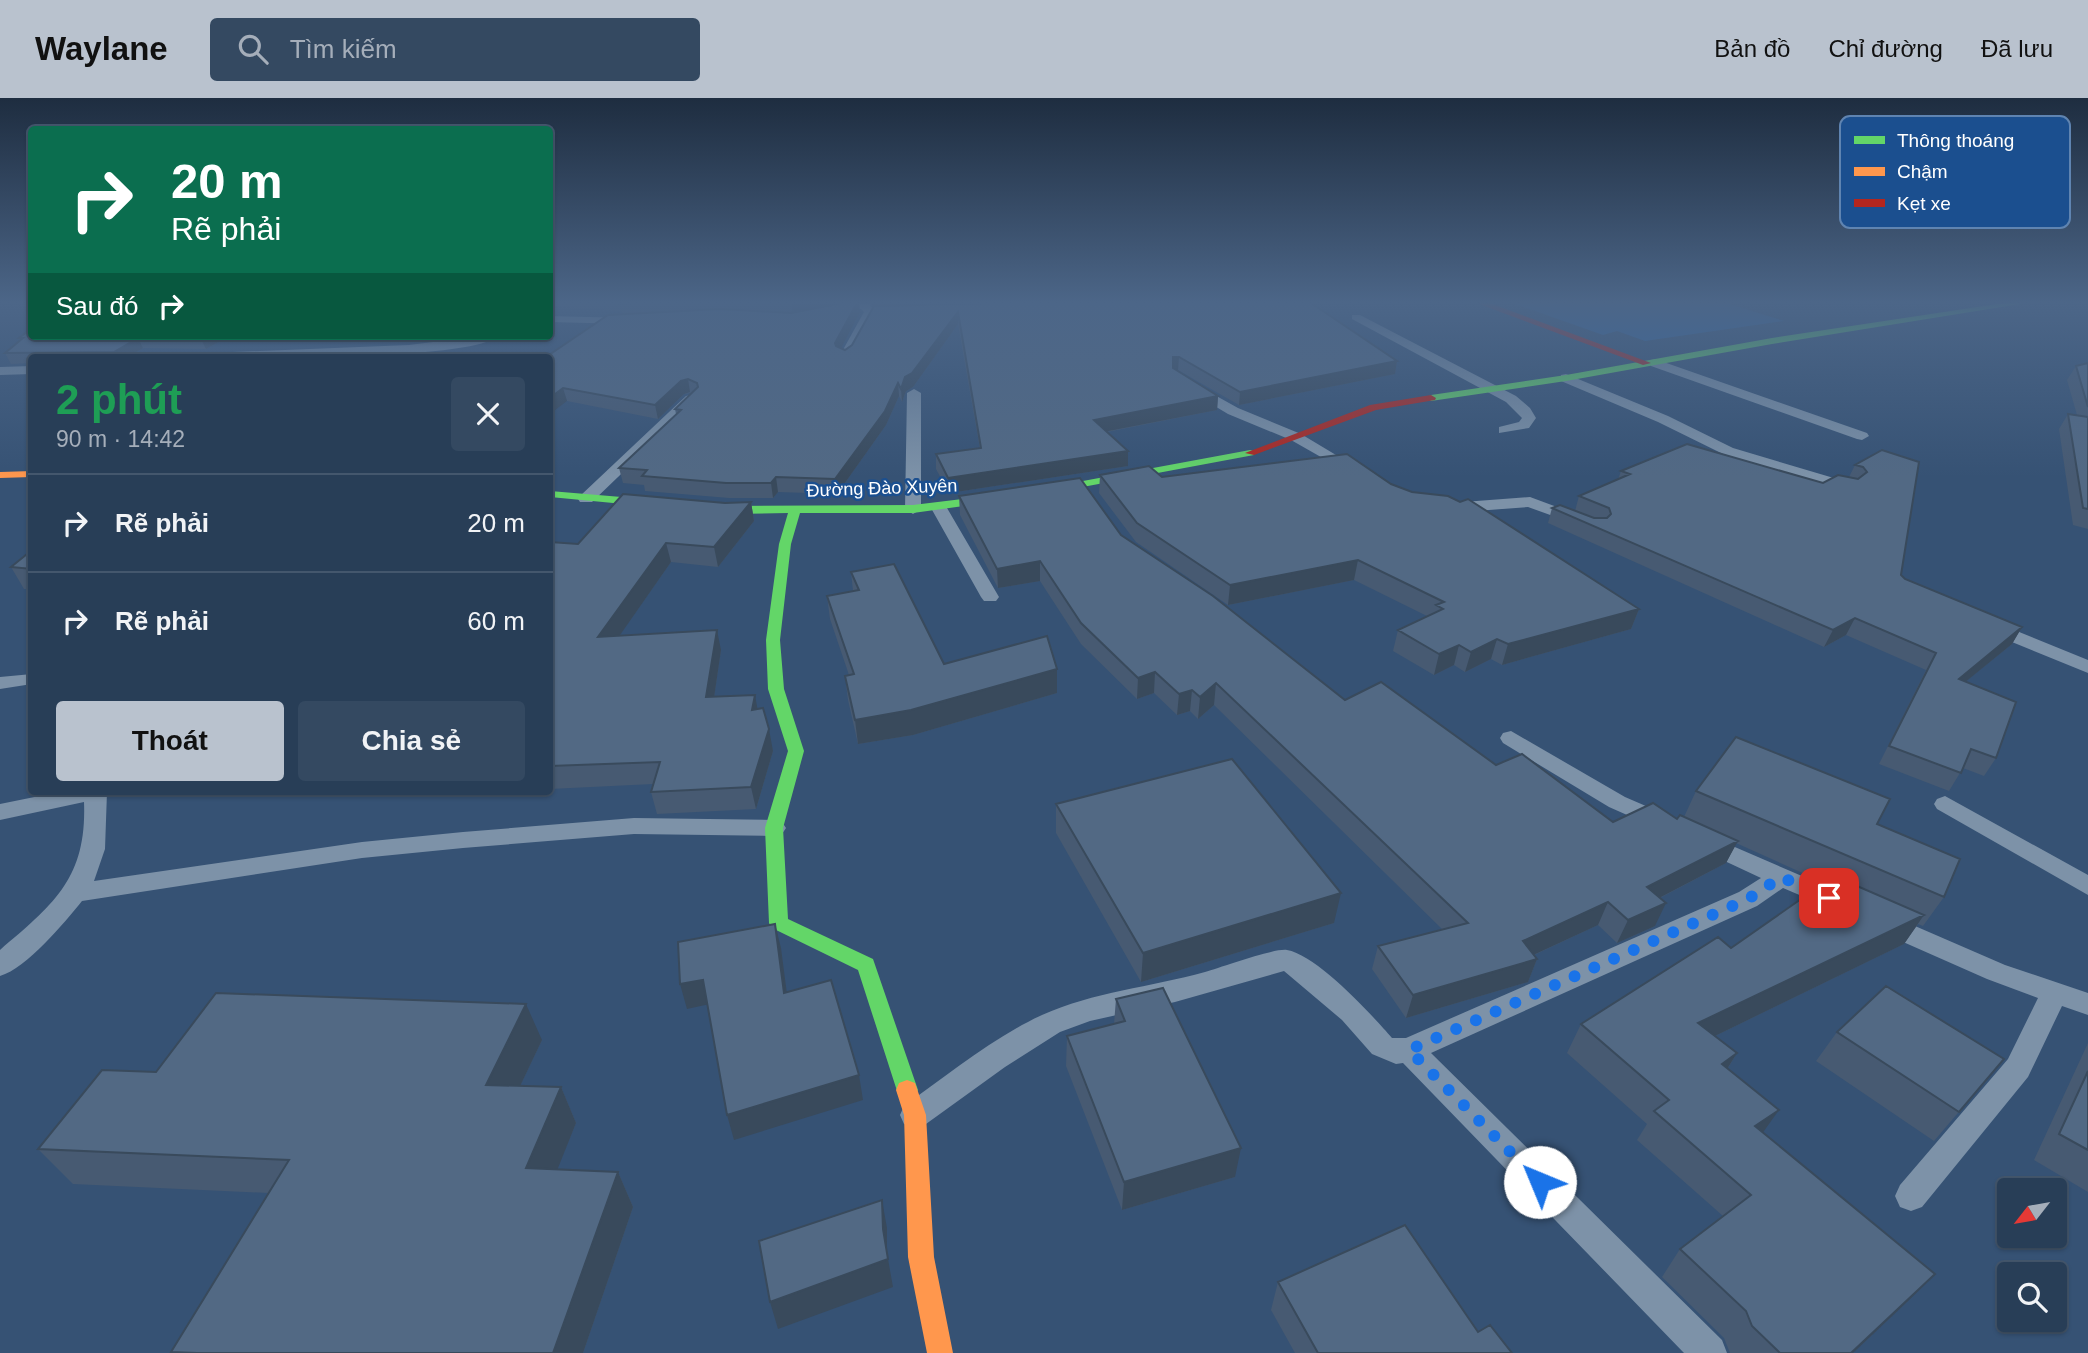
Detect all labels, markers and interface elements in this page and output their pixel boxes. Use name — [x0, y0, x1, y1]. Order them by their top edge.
search box — [210, 18, 700, 81]
text: Waylane — [35, 30, 168, 67]
icon: search — [234, 30, 272, 68]
text: Tìm kiếm — [290, 34, 397, 64]
text: Bản đồ — [1714, 35, 1790, 62]
text: Chỉ đường — [1828, 35, 1943, 62]
text: Đã lưu — [1981, 35, 2053, 62]
legend — [1840, 116, 2070, 228]
text: Thông thoáng — [1897, 130, 2014, 151]
icon: right — [56, 154, 147, 245]
text: 20 m — [171, 154, 283, 208]
text: Chậm — [1897, 161, 1948, 182]
text: Kẹt xe — [1897, 193, 1951, 214]
text: Rẽ phải — [171, 211, 281, 247]
icon: right — [152, 287, 190, 325]
text: Sau đó — [56, 291, 138, 321]
text: 2 phút — [56, 376, 182, 423]
button: close — [451, 377, 525, 451]
text: 90 m · 14:42 — [56, 426, 185, 452]
street label: Đường Đào Xuyên — [806, 475, 958, 501]
icon: right — [56, 504, 94, 542]
text: Rẽ phải — [115, 508, 209, 538]
text: 20 m — [467, 508, 525, 538]
icon: right — [56, 602, 94, 640]
text: Rẽ phải — [115, 606, 209, 636]
text: 60 m — [467, 606, 525, 636]
button: Thoát — [56, 701, 284, 781]
button: Chia sẻ — [298, 701, 525, 781]
pin — [1799, 868, 1859, 928]
icon: arrive — [1810, 879, 1848, 917]
position arrow — [1503, 1145, 1577, 1219]
north arrow — [1997, 1178, 2067, 1248]
map controls — [1997, 1178, 2067, 1332]
button: search — [1997, 1262, 2067, 1332]

